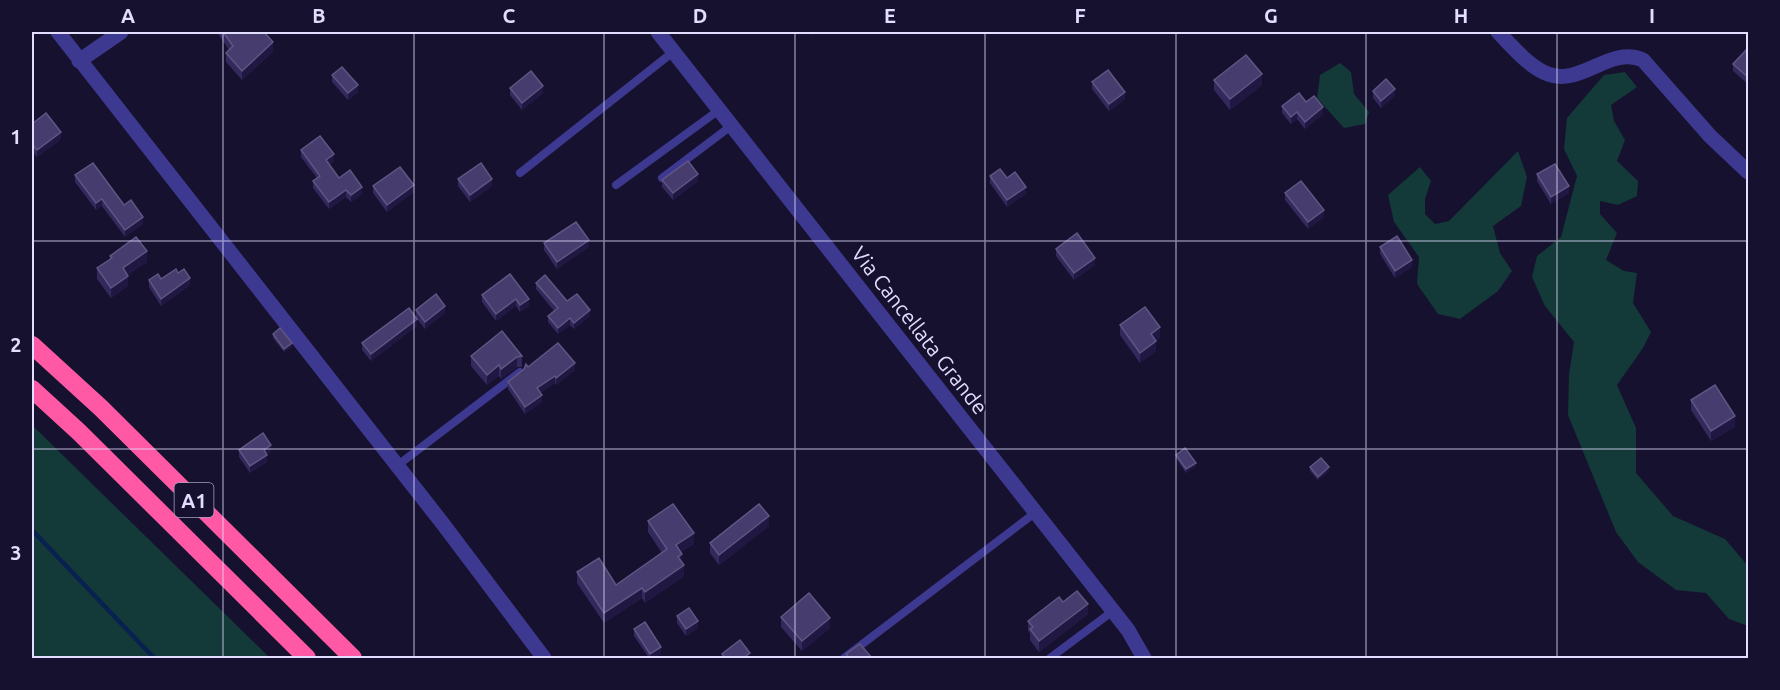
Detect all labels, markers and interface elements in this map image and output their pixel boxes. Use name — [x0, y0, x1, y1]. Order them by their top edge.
text: A — [121, 4, 135, 27]
text: B — [312, 4, 326, 27]
text: C — [503, 4, 516, 27]
text: D — [693, 4, 707, 27]
text: E — [884, 4, 896, 27]
text: F — [1074, 4, 1086, 27]
text: G — [1264, 4, 1278, 27]
text: H — [1454, 4, 1468, 27]
text: I — [1649, 4, 1655, 27]
text: 1 — [10, 125, 22, 148]
street label: Via Cancellata Grande — [847, 241, 993, 419]
text: 2 — [10, 333, 22, 356]
road number: A1 — [174, 483, 214, 517]
text: 3 — [10, 541, 22, 564]

